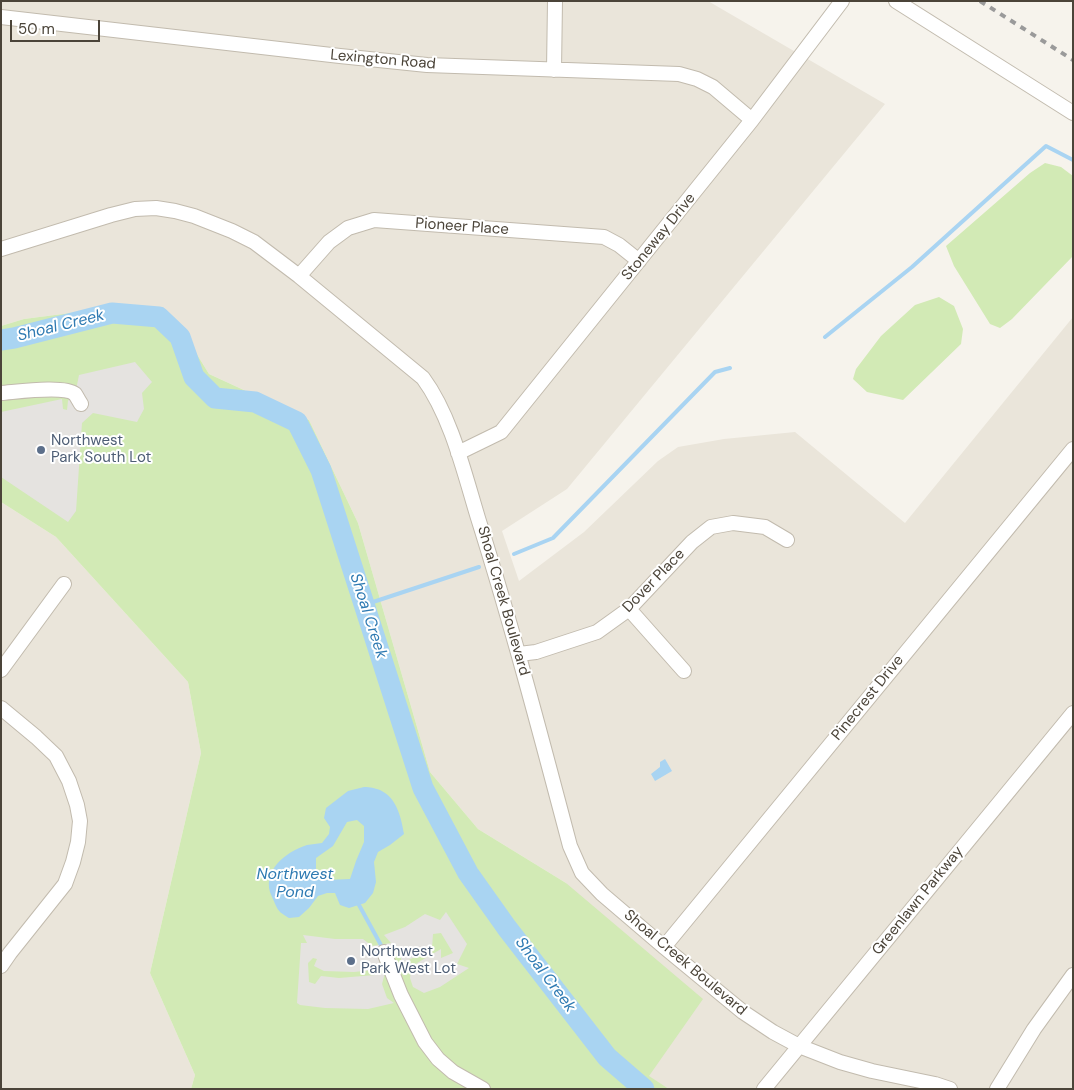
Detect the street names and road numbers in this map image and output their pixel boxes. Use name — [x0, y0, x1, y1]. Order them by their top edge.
street label: Lexington Road — [329, 46, 437, 74]
street label: Stoneway Drive — [618, 190, 700, 284]
street label: Pioneer Place — [415, 215, 509, 239]
street label: Shoal Creek Boulevard — [473, 524, 533, 678]
street label: Dover Place — [619, 545, 689, 617]
street label: Pinecrest Drive — [828, 652, 908, 744]
street label: Greenlawn Parkway — [869, 843, 967, 959]
street label: Shoal Creek Boulevard — [620, 906, 750, 1020]

